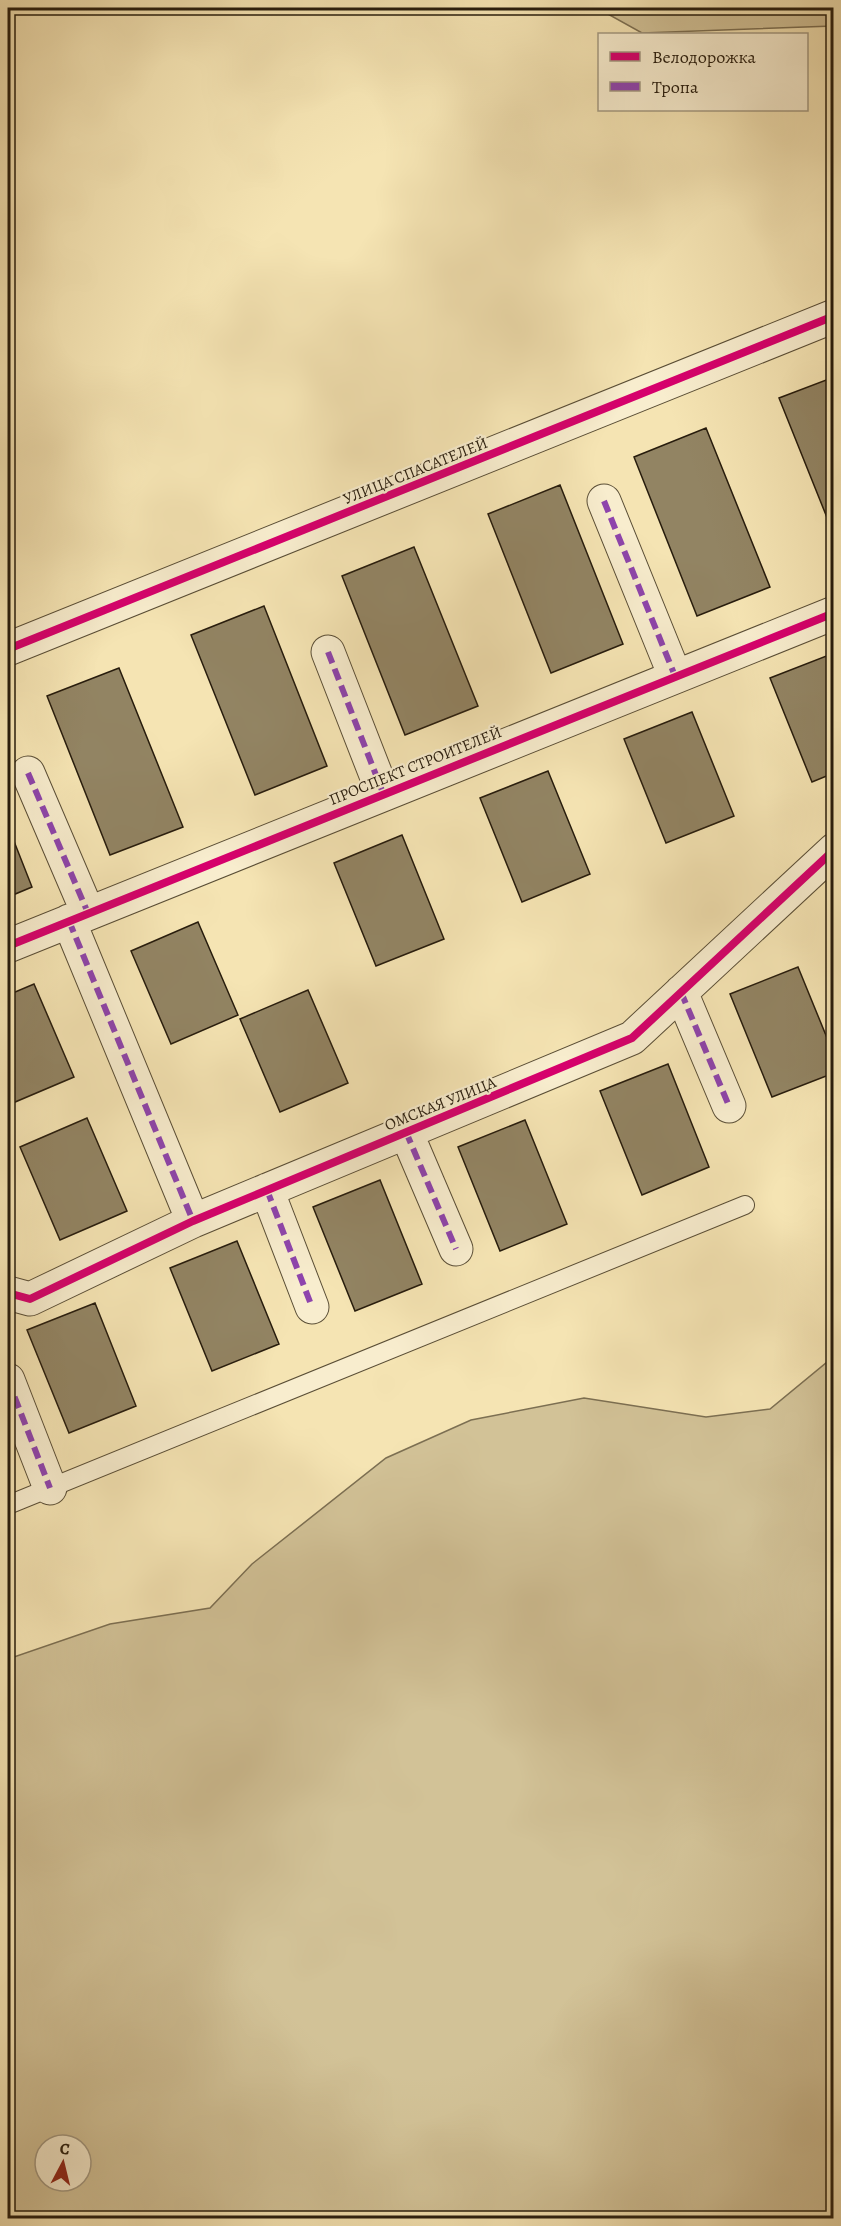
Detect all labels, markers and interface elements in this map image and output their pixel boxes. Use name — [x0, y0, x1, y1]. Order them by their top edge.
legend — [598, 33, 808, 111]
text: Велодорожка — [652, 45, 757, 69]
text: Тропа — [652, 75, 699, 99]
street label: УЛИЦА СПАСАТЕЛЕЙ — [340, 432, 491, 510]
street label: ПРОСПЕКТ СТРОИТЕЛЕЙ — [326, 721, 505, 811]
street label: ОМСКАЯ УЛИЦА — [381, 1071, 500, 1136]
north arrow — [33, 2133, 93, 2193]
text: С — [58, 2138, 71, 2161]

